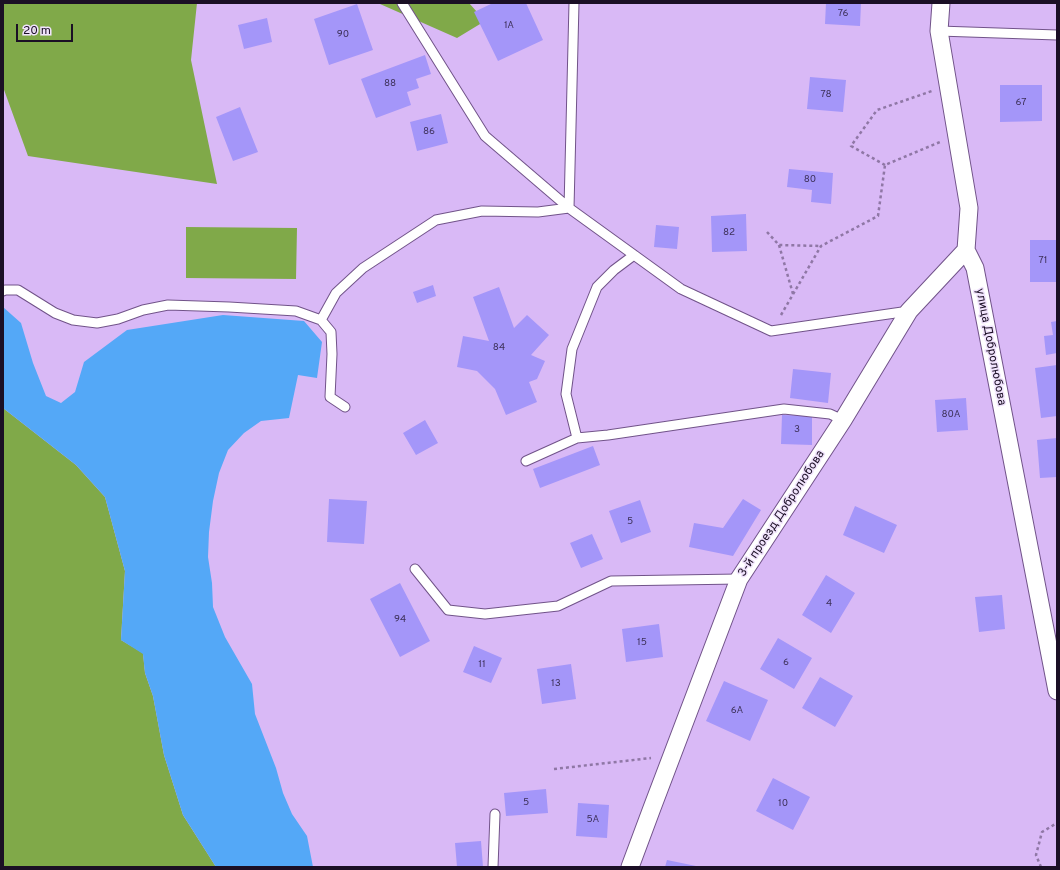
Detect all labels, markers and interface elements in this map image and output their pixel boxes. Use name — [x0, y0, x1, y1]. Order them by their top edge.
house number: 76 — [838, 8, 848, 20]
scale bar — [18, 16, 75, 42]
house number: 1А — [504, 20, 514, 32]
text: 20 m — [23, 23, 51, 39]
house number: 90 — [337, 29, 349, 41]
house number: 88 — [384, 78, 396, 90]
house number: 78 — [820, 89, 832, 101]
house number: 67 — [1016, 97, 1026, 109]
house number: 86 — [423, 126, 435, 138]
house number: 80 — [804, 174, 816, 186]
house number: 82 — [723, 227, 735, 239]
house number: 71 — [1038, 255, 1048, 267]
street label: улица Добролюбова — [972, 287, 1008, 407]
house number: 84 — [493, 342, 505, 354]
house number: 80А — [942, 409, 960, 421]
house number: 3 — [794, 424, 800, 436]
street label: 3-й проезд Добролюбова — [736, 448, 828, 580]
house number: 5 — [627, 516, 633, 528]
house number: 4 — [826, 598, 832, 610]
house number: 94 — [394, 614, 406, 626]
house number: 15 — [637, 637, 647, 649]
house number: 6 — [783, 657, 789, 669]
house number: 11 — [478, 659, 486, 671]
house number: 13 — [551, 678, 561, 690]
house number: 6А — [731, 705, 743, 717]
house number: 5 — [523, 797, 529, 809]
house number: 10 — [778, 798, 788, 810]
house number: 5А — [587, 814, 599, 826]

